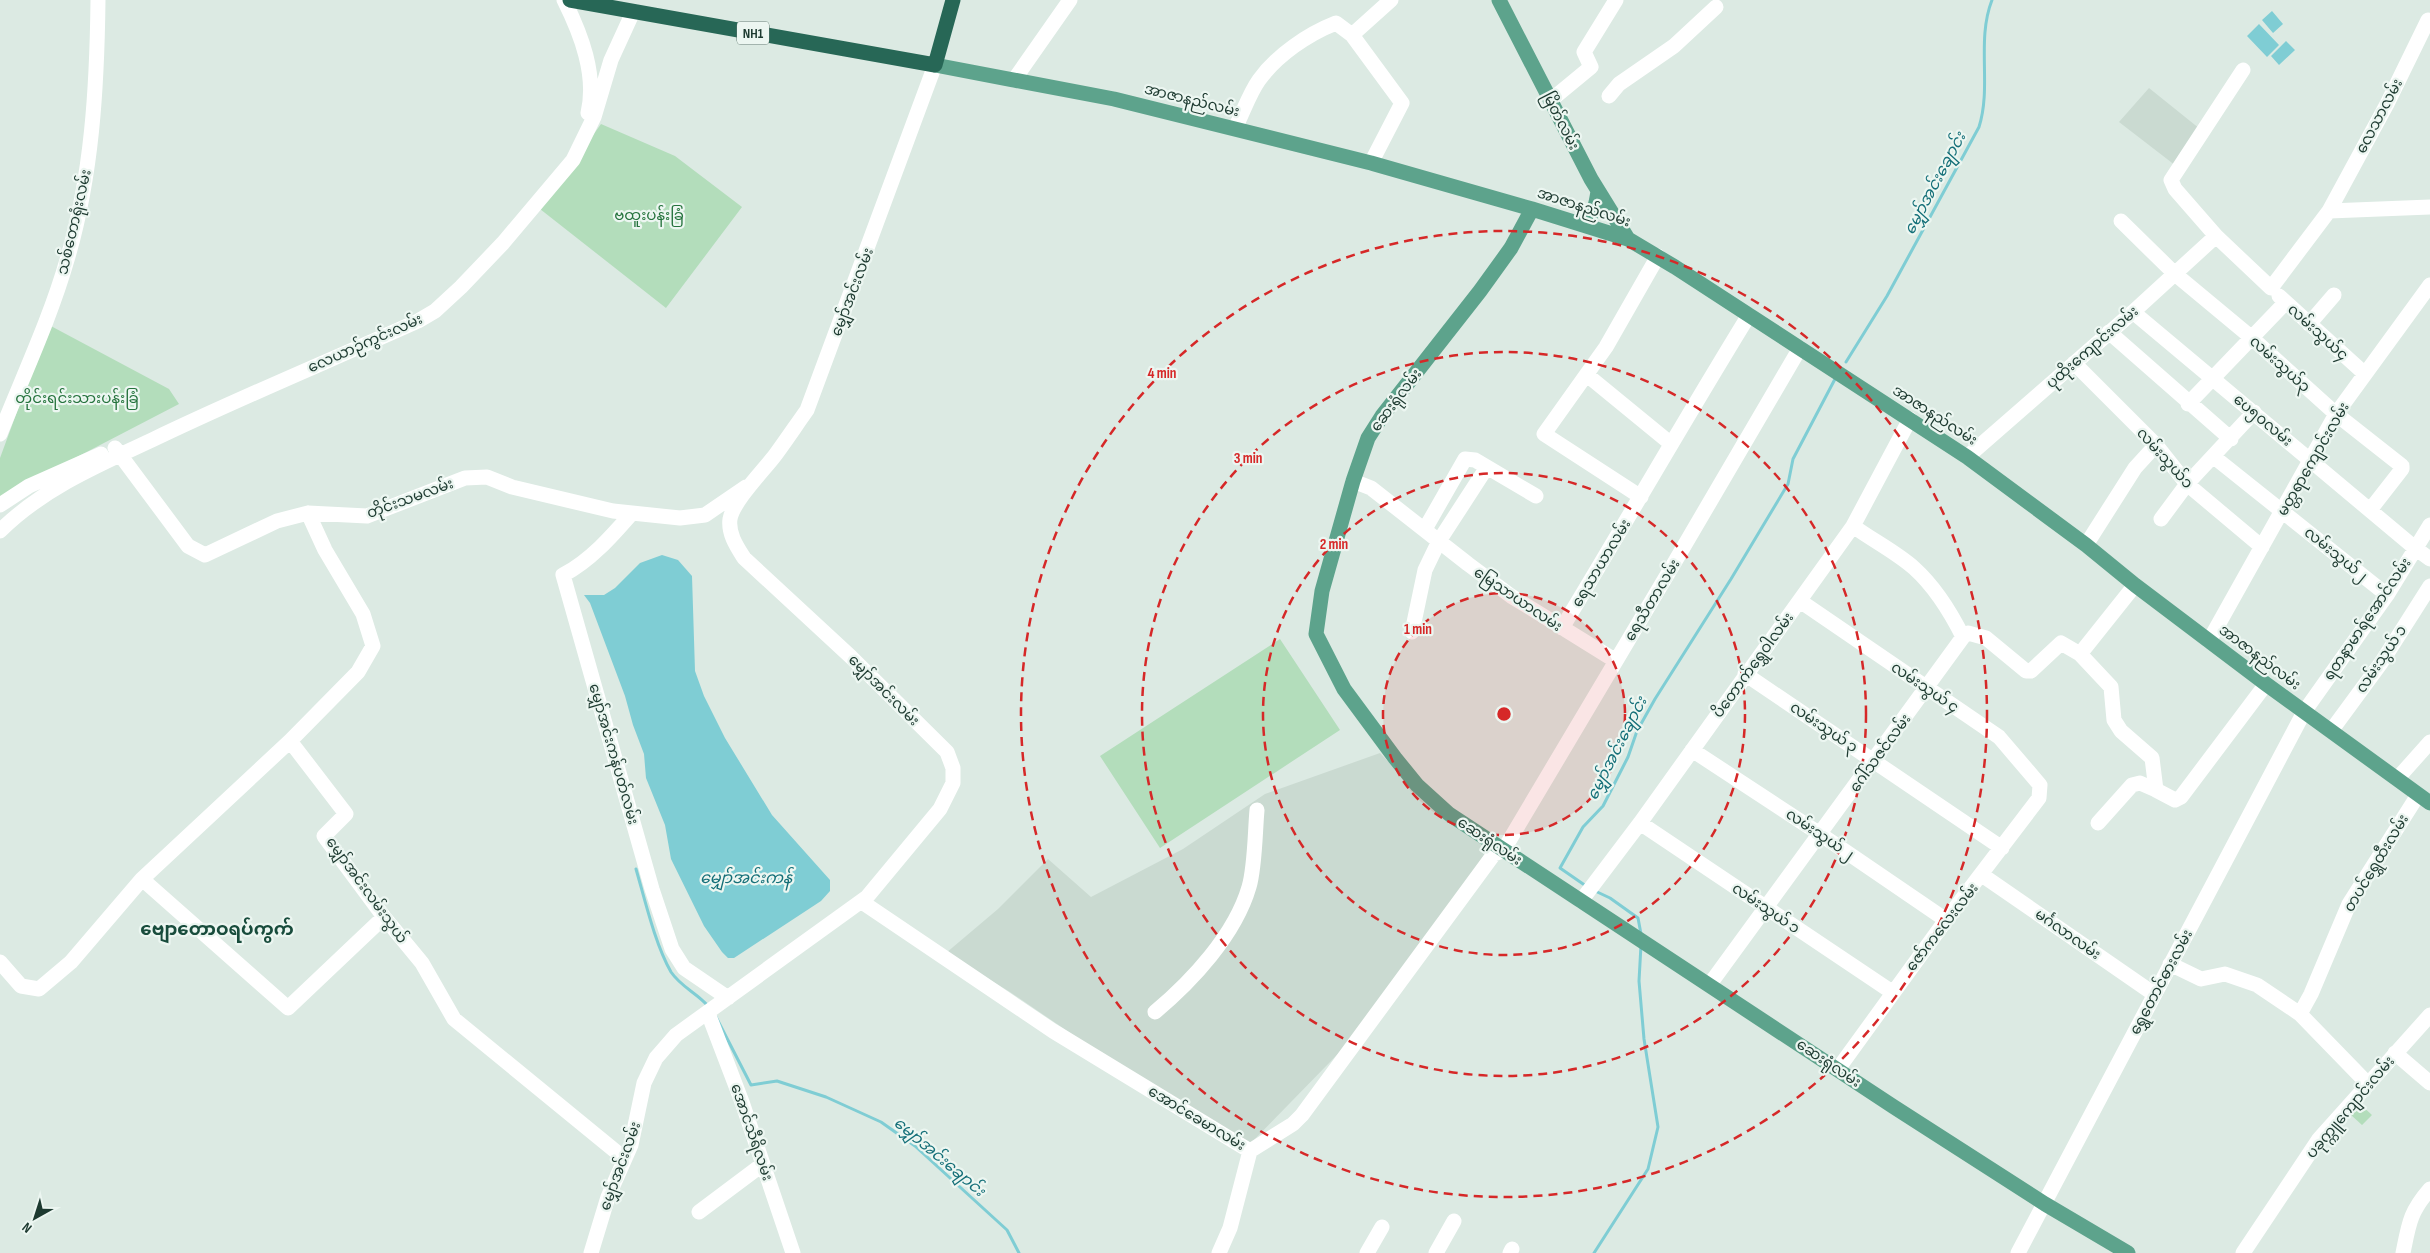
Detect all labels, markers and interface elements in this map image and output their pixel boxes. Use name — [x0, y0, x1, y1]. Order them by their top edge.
road number: NH1 — [737, 22, 769, 44]
street label: လေသာလမ်း — [2351, 75, 2407, 157]
street label: အာဇာနည်လမ်း — [1142, 79, 1242, 123]
street label: မြိတ်လမ်း — [1536, 89, 1584, 154]
water label: မျှော်အင်းချောင်း — [1898, 127, 1974, 240]
street label: သစ်တောရုံးလမ်း — [52, 167, 98, 277]
street label: အာဇာနည်လမ်း — [1534, 182, 1633, 233]
park label: ဗထူးပန်းခြံ — [614, 205, 684, 227]
street label: မျှော်အင်းလမ်း — [826, 245, 880, 340]
street label: လမ်းသွယ်၄ — [2282, 299, 2353, 366]
street label: ပုထိုးကျောင်းလမ်း — [2042, 301, 2144, 394]
street label: လေယာဉ်ကွင်းလမ်း — [304, 309, 426, 379]
street label: လမ်းသွယ်၃ — [2244, 331, 2315, 398]
text: 4 min — [1148, 364, 1176, 383]
street label: ဆေးရုံလမ်း — [1366, 365, 1428, 437]
street label: အာဇာနည်လမ်း — [1888, 380, 1981, 452]
park label: တိုင်းရင်းသားပန်းခြံ — [15, 388, 139, 410]
street label: ပေ၅၀လမ်း — [2228, 389, 2297, 452]
street label: မတ္တရာကျောင်းလမ်း — [2272, 399, 2355, 520]
street label: လမ်းသွယ်၁ — [2132, 423, 2198, 493]
text: 3 min — [1234, 449, 1262, 468]
street label: တိုင်းသမလမ်း — [364, 473, 457, 525]
street label: ရေသာယာလမ်း — [1567, 515, 1637, 612]
street label: လမ်းသွယ်၂ — [2299, 522, 2372, 587]
text: 2 min — [1320, 535, 1348, 554]
street label: ရတနာမာရ်အောင်လမ်း — [2318, 554, 2417, 685]
street label: ရေသီတာလမ်း — [1620, 555, 1686, 646]
street label: မြေသာယာလမ်း — [1469, 562, 1566, 638]
street label: ပိတောက်ရွှေဝါလမ်း — [1708, 608, 1800, 723]
text: 1 min — [1404, 620, 1432, 639]
street label: အာဇာနည်လမ်း — [2214, 620, 2305, 696]
street label: လမ်းသွယ် ၁ — [2351, 621, 2412, 697]
street label: မျှော်အင်းလမ်း — [843, 650, 924, 731]
street label: လမ်းသွယ် ၄ — [1886, 657, 1963, 719]
street label: မျှော်အင်းကန်ပတ်လမ်း — [582, 681, 644, 827]
water label: မျှော်အင်းချောင်း — [1581, 691, 1655, 805]
street label: လမ်းသွယ် ၃ — [1785, 697, 1862, 759]
centre of rings — [1495, 705, 1513, 723]
street label: ဂေါ်သဇင်လမ်း — [1845, 710, 1915, 796]
street label: လမ်းသွယ် ၂ — [1781, 804, 1858, 866]
street label: တပင်ရွှေထီးလမ်း — [2339, 810, 2415, 917]
street label: ဆေးရုံလမ်း — [1453, 812, 1526, 872]
street label: မျှော်အင်းလမ်းသွယ် — [320, 833, 412, 949]
water label: မျှော်အင်းကန် — [700, 866, 795, 891]
street label: လမ်းသွယ် ၁ — [1728, 878, 1804, 939]
street label: ဇော်ကလေးလမ်း — [1901, 879, 1983, 975]
street label: မင်္ဂလာလမ်း — [2031, 904, 2105, 964]
district label: ဗျောတောဝရပ်ကွက် — [140, 917, 294, 944]
street label: ရွှေတောင်ဓားလမ်း — [2125, 926, 2199, 1039]
street label: ဆေးရုံလမ်း — [1792, 1034, 1865, 1094]
street label: ပခုက္ကူကျောင်းလမ်း — [2301, 1052, 2400, 1164]
street label: အောင်သီရိလမ်း — [724, 1081, 778, 1184]
street label: အောင်ခေမာလမ်း — [1145, 1081, 1249, 1155]
water label: မျှော်အင်းချောင်း — [888, 1111, 992, 1204]
street label: မျှော်အင်းလမ်း — [595, 1119, 647, 1214]
north arrow — [10, 1193, 60, 1243]
text: N — [19, 1219, 35, 1237]

